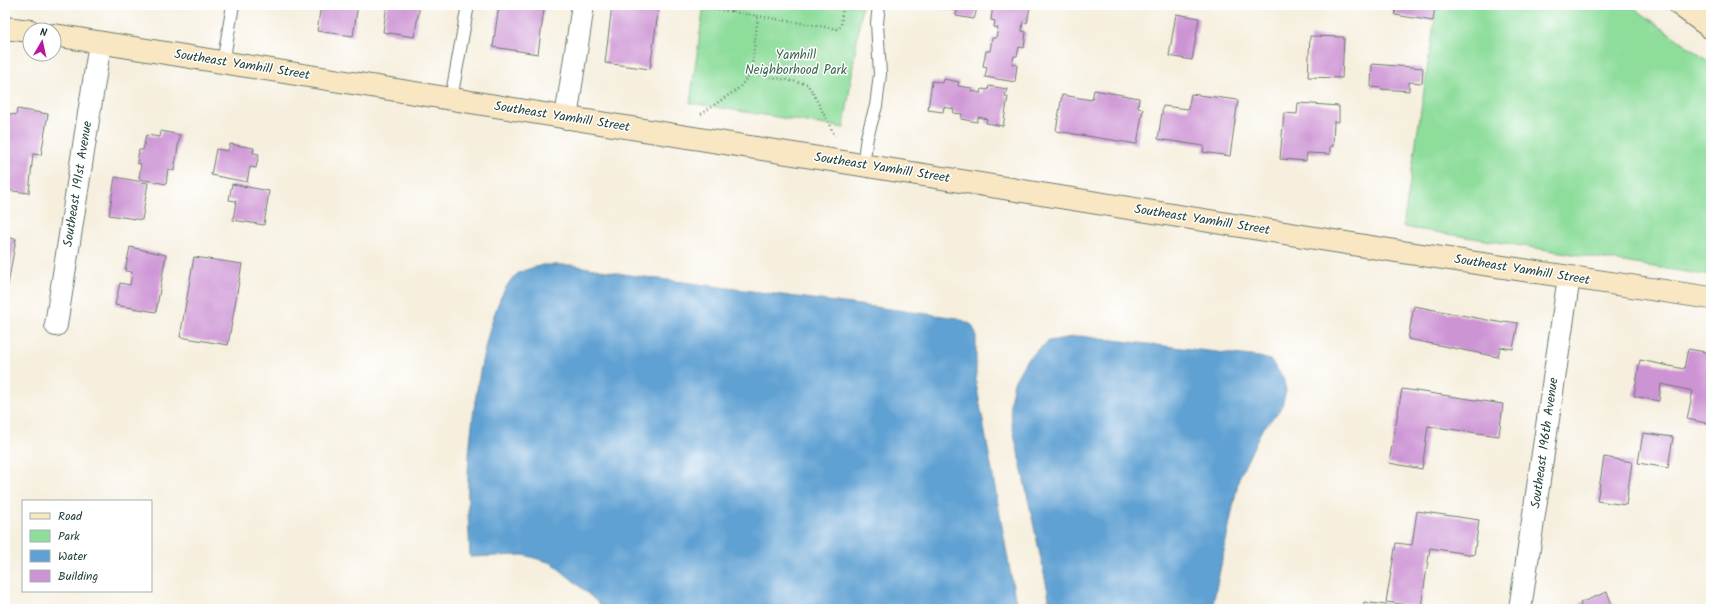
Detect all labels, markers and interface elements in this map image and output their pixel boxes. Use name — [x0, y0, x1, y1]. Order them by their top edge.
north arrow — [22, 22, 62, 62]
text: N — [39, 24, 48, 43]
street label: Southeast Yamhill Street — [173, 44, 312, 86]
park label: Yamhill Neighborhood Park — [745, 45, 848, 81]
street label: Southeast Yamhill Street — [493, 96, 632, 138]
street label: Southeast 191st Avenue — [58, 119, 98, 249]
street label: Southeast Yamhill Street — [813, 147, 952, 189]
street label: Southeast Yamhill Street — [1133, 199, 1272, 241]
street label: Southeast Yamhill Street — [1453, 249, 1592, 291]
street label: Southeast 196th Avenue — [1525, 376, 1565, 510]
legend — [22, 500, 152, 592]
text: Road — [58, 507, 83, 526]
text: Park — [58, 527, 80, 546]
text: Water — [58, 547, 88, 566]
text: Building — [58, 567, 98, 586]

